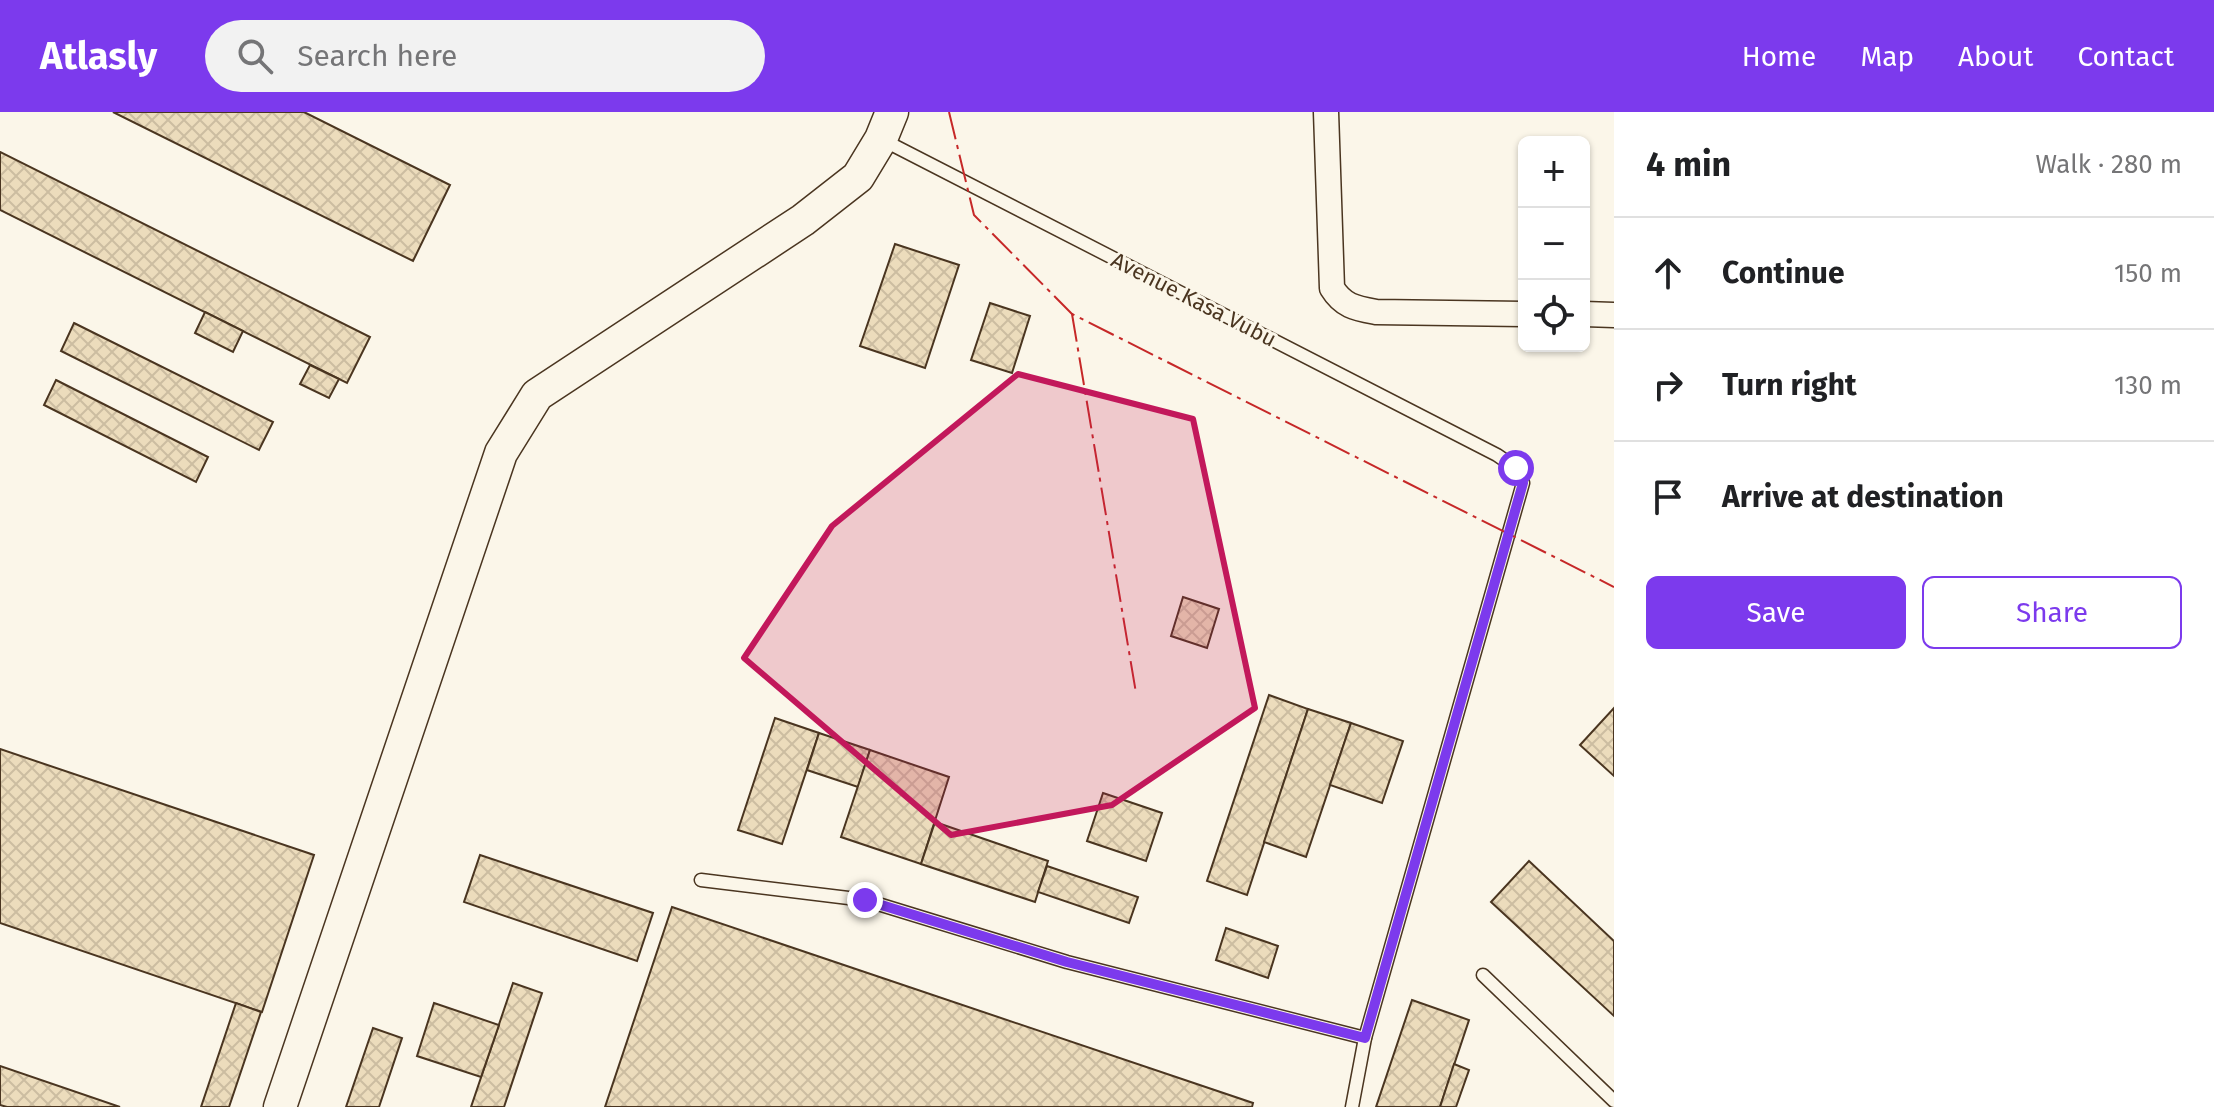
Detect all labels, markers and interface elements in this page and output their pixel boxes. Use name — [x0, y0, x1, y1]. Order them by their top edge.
search box — [205, 20, 765, 92]
text: Atlasly — [40, 33, 157, 79]
icon: search — [233, 34, 277, 78]
text: Search here — [297, 38, 457, 74]
text: Home — [1742, 40, 1816, 73]
text: Map — [1860, 40, 1914, 73]
text: About — [1958, 40, 2033, 73]
text: Contact — [2077, 40, 2174, 73]
map controls — [1518, 136, 1590, 352]
button: + — [1518, 136, 1590, 208]
text: 4 min — [1646, 144, 1731, 185]
text: Walk · 280 m — [2036, 149, 2182, 180]
button: − — [1518, 208, 1590, 280]
street label: Avenue Kasa Vubu — [1107, 246, 1281, 353]
icon: ahead — [1646, 251, 1690, 295]
text: Continue — [1722, 255, 1845, 291]
text: 150 m — [2114, 258, 2182, 289]
button: locate — [1518, 280, 1590, 352]
icon: right — [1646, 363, 1690, 407]
text: Turn right — [1722, 367, 1857, 403]
text: 130 m — [2114, 370, 2182, 401]
route start — [1498, 450, 1534, 486]
icon: arrive — [1646, 475, 1690, 519]
text: Arrive at destination — [1722, 479, 2004, 515]
button: Save — [1646, 576, 1906, 649]
button: Share — [1922, 576, 2182, 649]
route end — [847, 882, 883, 918]

